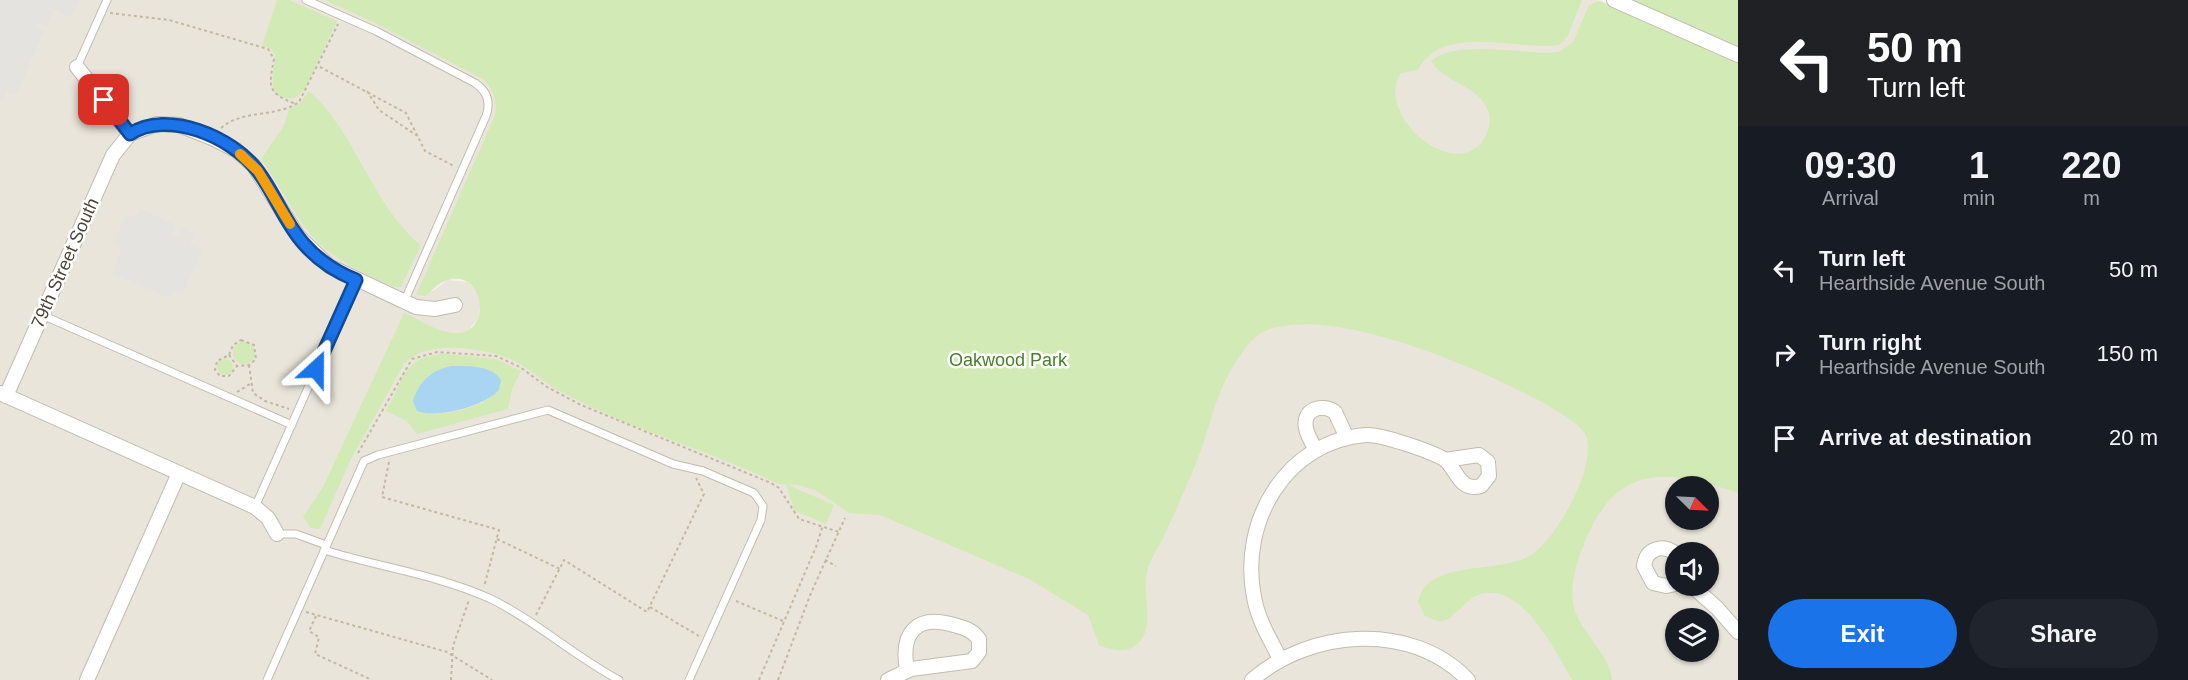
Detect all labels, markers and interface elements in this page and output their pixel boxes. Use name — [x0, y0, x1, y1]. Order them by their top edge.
icon: left — [1768, 24, 1846, 102]
text: 50 m — [1867, 24, 1963, 71]
text: Turn left — [1867, 73, 1965, 103]
pin — [78, 74, 129, 125]
icon: arrive — [87, 83, 120, 116]
text: 09:30 — [1804, 145, 1896, 186]
text: 1 — [1969, 145, 1989, 186]
text: 220 — [2061, 145, 2122, 186]
text: Arrival — [1822, 187, 1879, 209]
text: min — [1963, 187, 1995, 209]
text: m — [2083, 187, 2100, 209]
street label: 79th Street South — [27, 195, 103, 331]
text: Turn left — [1819, 246, 1905, 271]
icon: left — [1768, 254, 1801, 287]
text: 50 m — [2109, 257, 2158, 282]
text: Hearthside Avenue South — [1819, 272, 2045, 294]
text: Turn right — [1819, 330, 1921, 355]
position arrow — [284, 337, 348, 401]
icon: right — [1768, 338, 1801, 371]
text: 150 m — [2097, 341, 2158, 366]
park label: Oakwood Park — [949, 350, 1068, 370]
text: Hearthside Avenue South — [1819, 356, 2045, 378]
icon: arrive — [1768, 422, 1801, 455]
text: Arrive at destination — [1819, 425, 2032, 450]
text: 20 m — [2109, 425, 2158, 450]
north arrow — [1665, 476, 1719, 530]
map controls — [1665, 476, 1719, 662]
button: sound — [1665, 542, 1719, 596]
button: Exit — [1768, 599, 1957, 668]
button: Share — [1969, 599, 2158, 668]
button: layers — [1665, 608, 1719, 662]

